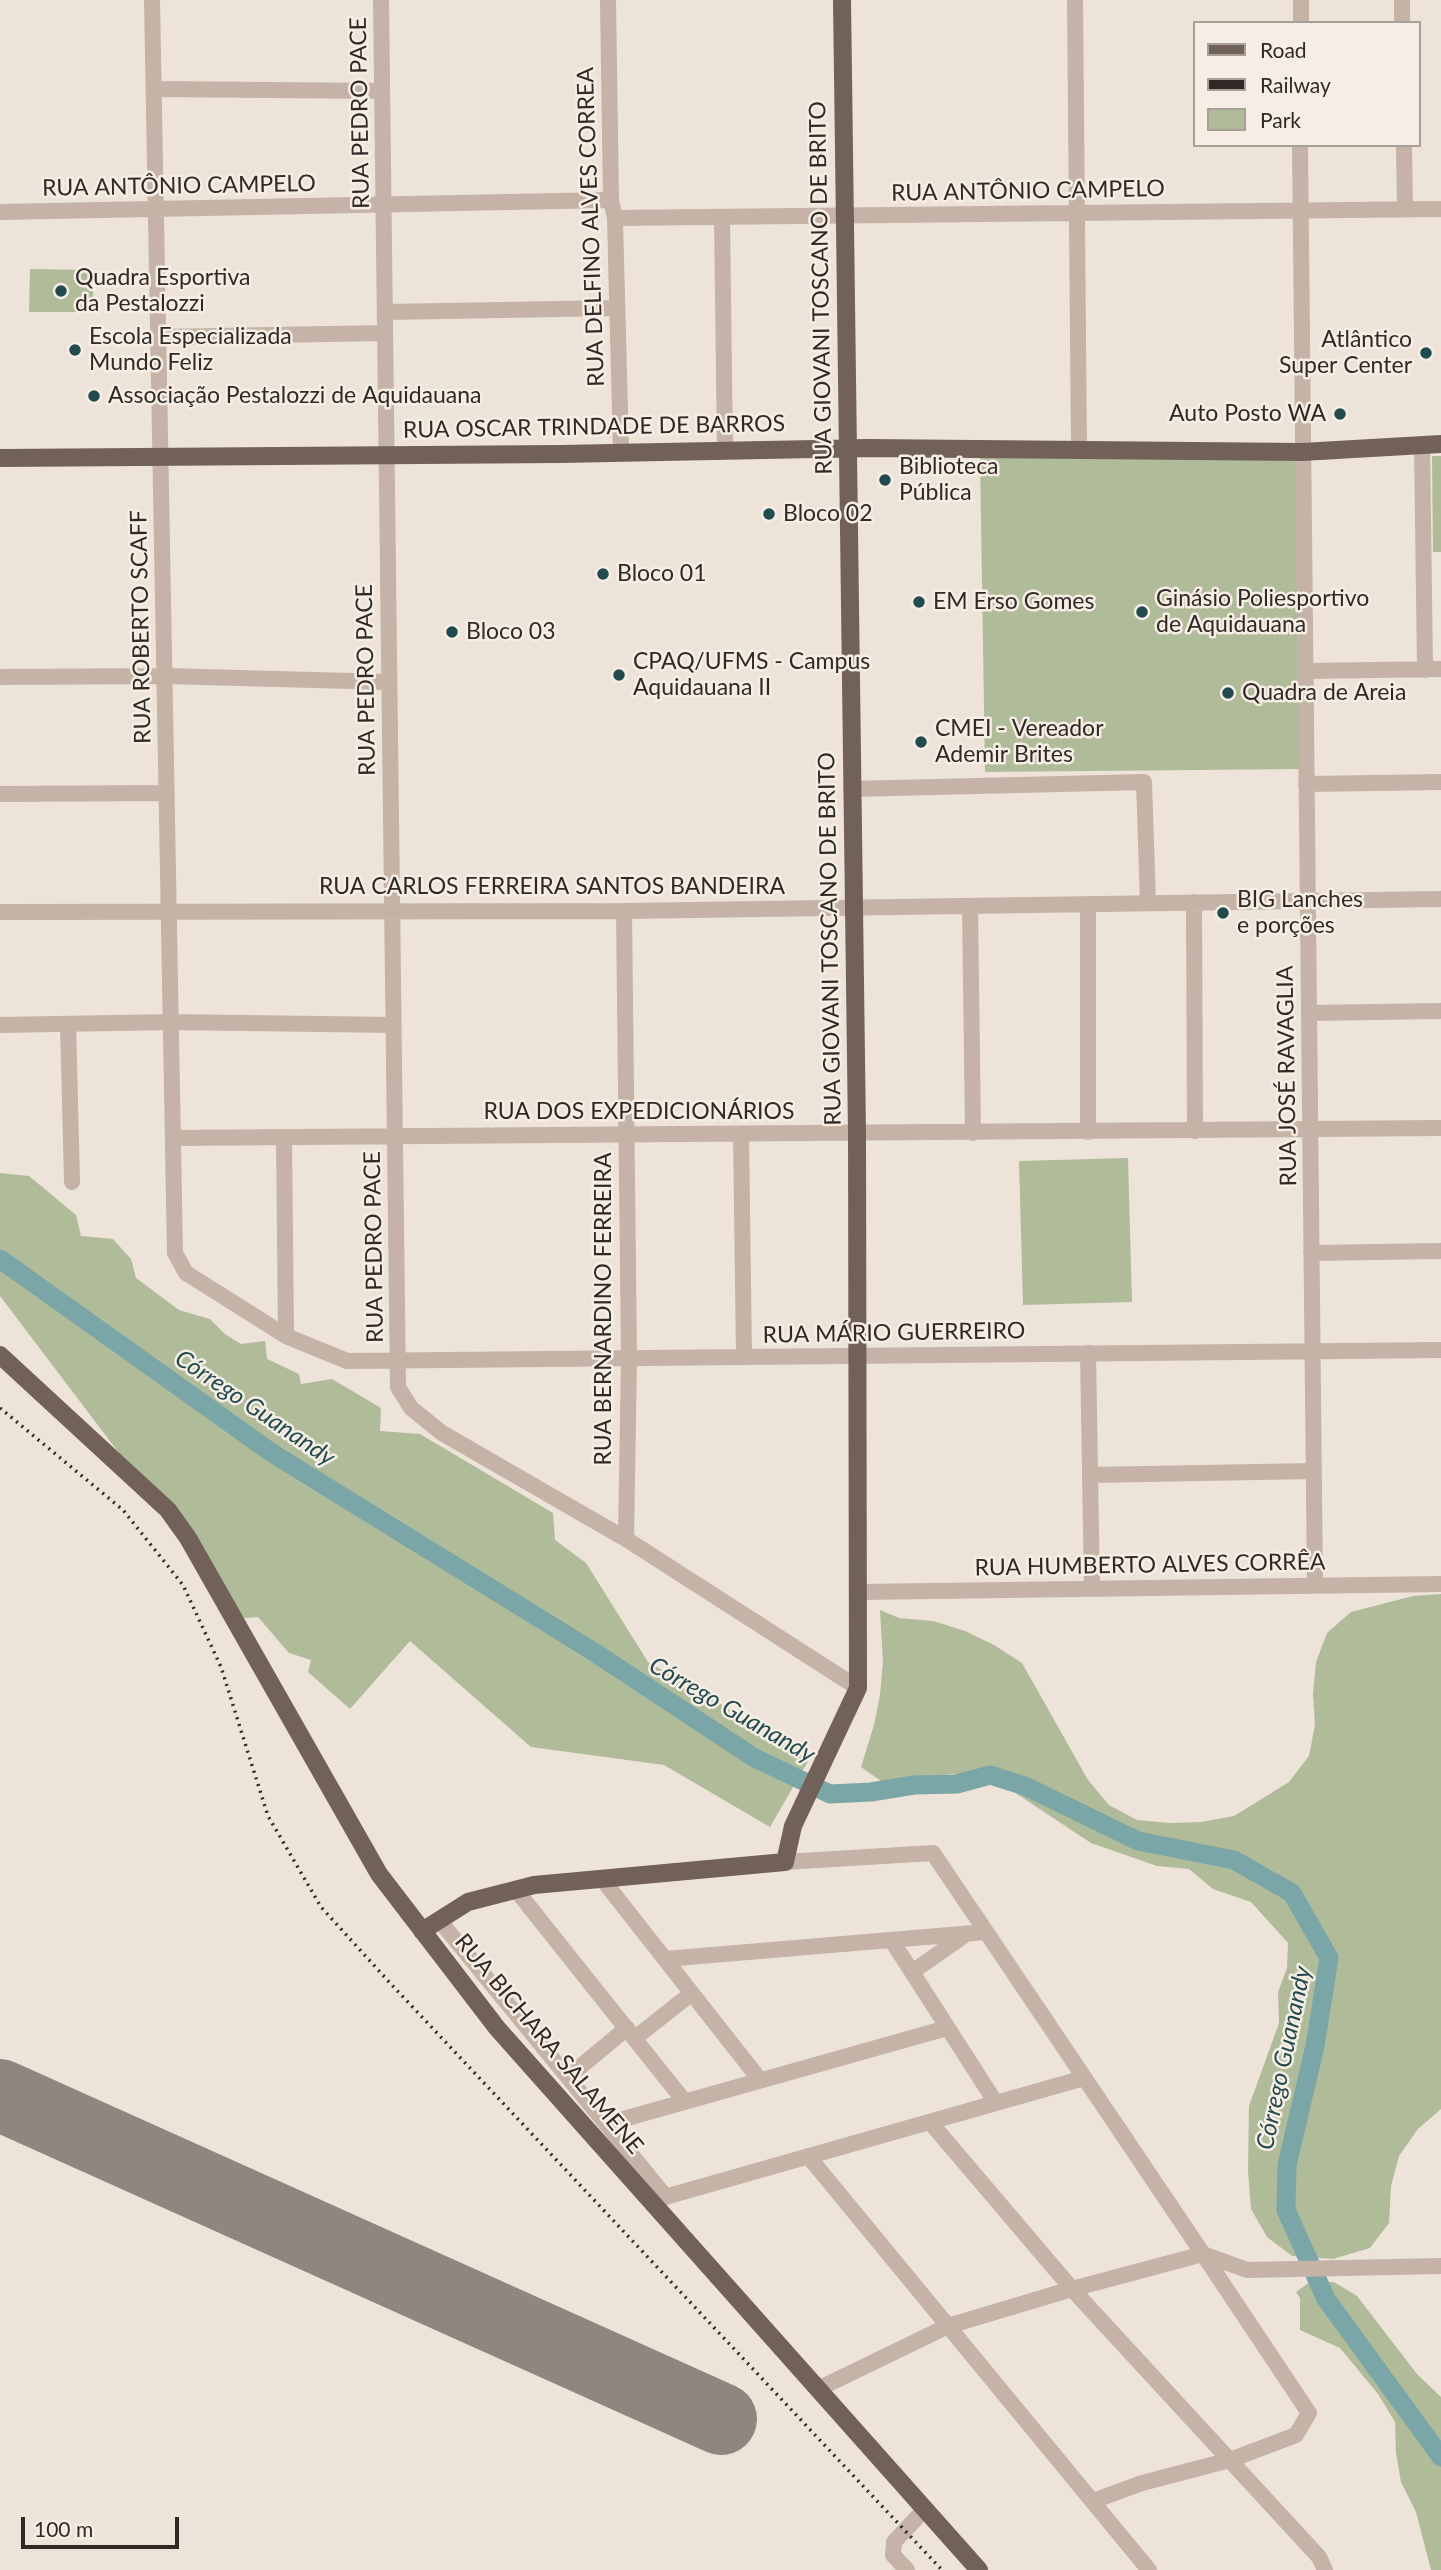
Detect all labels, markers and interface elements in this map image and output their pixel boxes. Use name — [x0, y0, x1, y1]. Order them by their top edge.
street label: RUA PEDRO PACE — [345, 17, 375, 209]
legend — [1192, 21, 1420, 147]
text: Road — [1260, 37, 1307, 62]
street label: RUA DELFINO ALVES CORREA — [572, 67, 610, 387]
text: Railway — [1260, 72, 1331, 97]
street label: RUA GIOVANI TOSCANO DE BRITO — [804, 101, 838, 475]
text: Park — [1260, 107, 1301, 132]
street label: RUA ANTÔNIO CAMPELO — [42, 170, 316, 202]
street label: RUA ANTÔNIO CAMPELO — [891, 175, 1165, 207]
place label: Quadra Esportiva da Pestalozzi — [75, 264, 250, 318]
marker: Quadra Esportiva da Pestalozzi — [53, 283, 69, 299]
place label: Escola Especializada Mundo Feliz — [89, 323, 292, 377]
place label: Atlântico Super Center — [1279, 326, 1412, 380]
marker: Escola Especializada Mundo Feliz — [67, 342, 83, 358]
marker: Atlântico Super Center — [1418, 345, 1434, 361]
place label: Associação Pestalozzi de Aquidauana — [108, 382, 482, 410]
marker: Associação Pestalozzi de Aquidauana — [86, 388, 102, 404]
place label: Auto Posto WA — [1169, 400, 1326, 428]
marker: Auto Posto WA — [1332, 406, 1348, 422]
street label: RUA OSCAR TRINDADE DE BARROS — [403, 410, 785, 444]
place label: Biblioteca Pública — [899, 453, 999, 507]
marker: Biblioteca Pública — [877, 472, 893, 488]
place label: Bloco 02 — [783, 500, 872, 528]
marker: Bloco 02 — [761, 506, 777, 522]
street label: RUA ROBERTO SCAFF — [125, 510, 157, 744]
place label: Bloco 01 — [617, 560, 706, 588]
marker: Bloco 01 — [595, 566, 611, 582]
street label: RUA PEDRO PACE — [351, 584, 381, 776]
place label: Ginásio Poliesportivo de Aquidauana — [1156, 585, 1369, 639]
place label: EM Erso Gomes — [933, 588, 1094, 616]
marker: EM Erso Gomes — [911, 594, 927, 610]
marker: Ginásio Poliesportivo de Aquidauana — [1134, 604, 1150, 620]
place label: Bloco 03 — [466, 618, 555, 646]
marker: Bloco 03 — [444, 624, 460, 640]
place label: CPAQ/UFMS - Campus Aquidauana II — [633, 648, 870, 702]
marker: CPAQ/UFMS - Campus Aquidauana II — [611, 667, 627, 683]
place label: Quadra de Areia — [1242, 679, 1406, 707]
marker: Quadra de Areia — [1220, 685, 1236, 701]
place label: CMEI - Vereador Ademir Brites — [935, 715, 1104, 769]
marker: CMEI - Vereador Ademir Brites — [913, 734, 929, 750]
street label: RUA GIOVANI TOSCANO DE BRITO — [813, 752, 847, 1126]
street label: RUA CARLOS FERREIRA SANTOS BANDEIRA — [319, 873, 785, 901]
place label: BIG Lanches e porções — [1237, 886, 1363, 940]
marker: BIG Lanches e porções — [1215, 905, 1231, 921]
street label: RUA JOSÉ RAVAGLIA — [1271, 965, 1303, 1187]
street label: RUA DOS EXPEDICIONÁRIOS — [484, 1098, 794, 1126]
street label: RUA PEDRO PACE — [359, 1151, 389, 1343]
street label: RUA BERNARDINO FERREIRA — [590, 1152, 618, 1466]
street label: RUA MÁRIO GUERREIRO — [762, 1317, 1026, 1349]
water label: Córrego Guanandy — [169, 1344, 341, 1472]
street label: RUA HUMBERTO ALVES CORRÊA — [974, 1548, 1326, 1582]
water label: Córrego Guanandy — [644, 1651, 820, 1769]
street label: RUA BICHARA SALAMENE — [449, 1928, 649, 2160]
water label: Córrego Guanandy — [1250, 1964, 1318, 2152]
scale bar — [24, 2504, 182, 2548]
text: 100 m — [34, 2516, 93, 2541]

